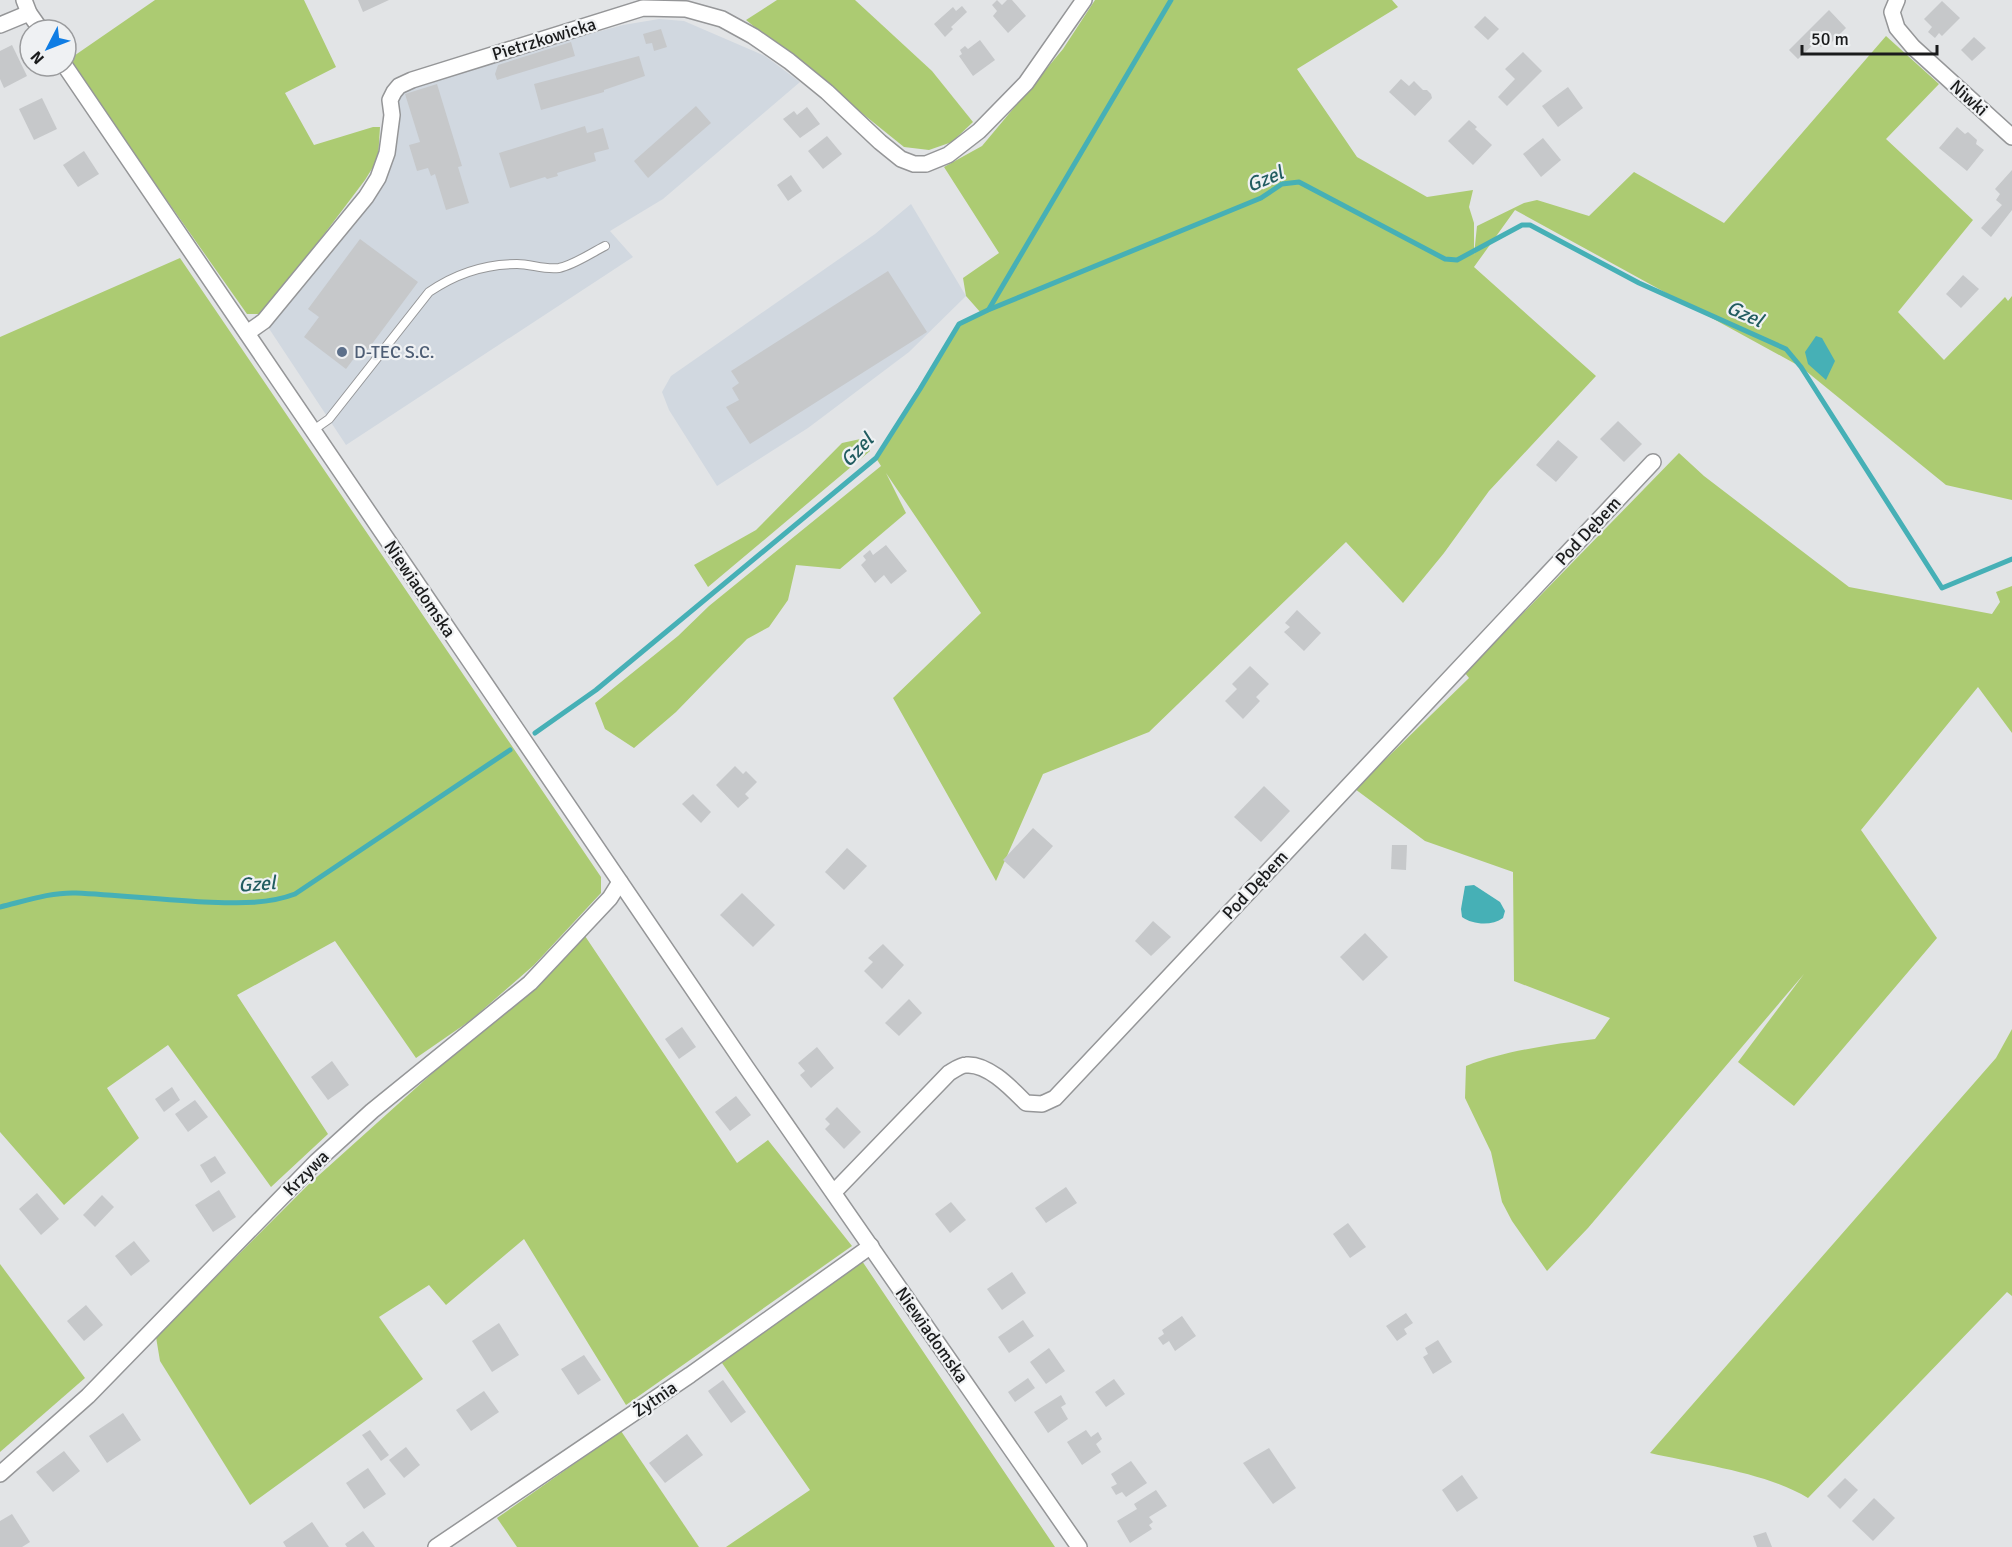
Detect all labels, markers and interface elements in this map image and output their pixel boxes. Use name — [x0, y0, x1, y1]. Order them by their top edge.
street label: Pietrzkowicka — [489, 13, 599, 65]
north arrow — [18, 18, 78, 78]
scale bar — [1802, 18, 1937, 56]
text: 50 m — [1811, 28, 1849, 50]
text: N — [26, 47, 49, 68]
street label: Niwki — [1945, 75, 1993, 121]
water label: Gzel — [1243, 159, 1289, 198]
water label: Gzel — [1723, 295, 1769, 334]
place label: D-TEC S.C. — [354, 341, 435, 363]
marker: D-TEC S.C. — [335, 345, 349, 359]
water label: Gzel — [835, 426, 880, 472]
street label: Pod Dębem — [1551, 492, 1625, 570]
street label: Niewiadomska — [379, 536, 461, 642]
street label: Pod Dębem — [1218, 846, 1292, 924]
water label: Gzel — [237, 870, 279, 898]
street label: Krzywa — [278, 1145, 334, 1201]
street label: Niewiadomska — [891, 1283, 973, 1387]
street label: Żytnia — [629, 1376, 681, 1422]

